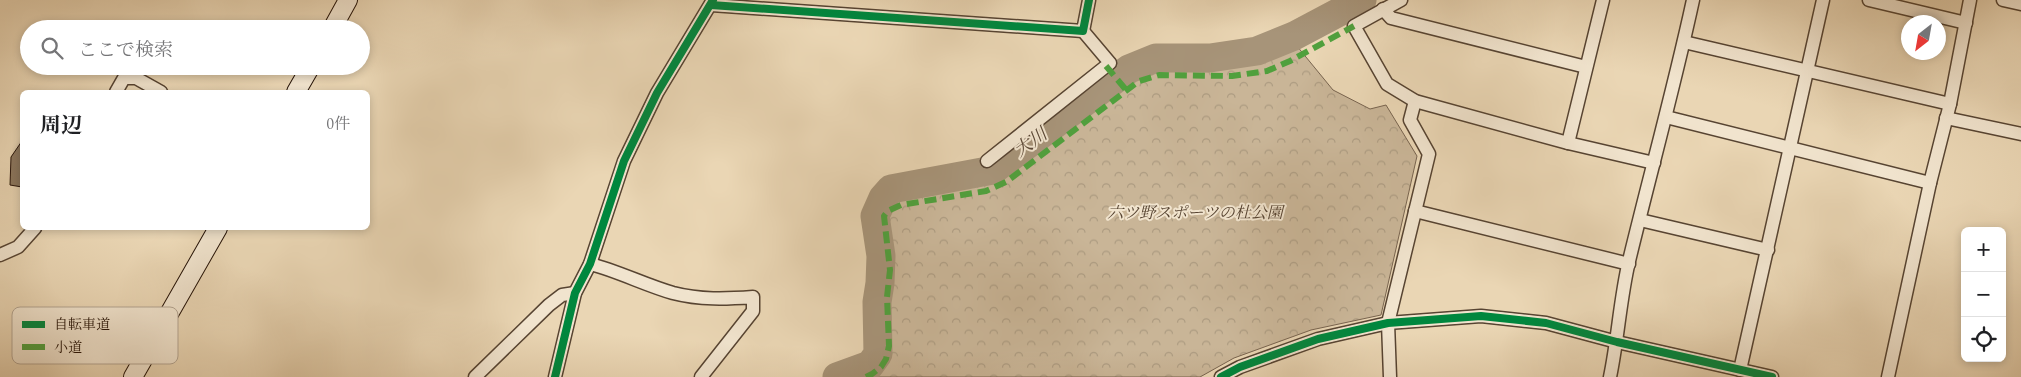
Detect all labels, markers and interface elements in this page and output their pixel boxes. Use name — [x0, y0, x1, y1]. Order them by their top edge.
north arrow — [1901, 15, 1946, 60]
search box — [20, 20, 370, 75]
icon: search — [38, 34, 66, 62]
text: ここで検索 — [78, 37, 173, 62]
text: 周辺 — [40, 111, 82, 138]
text: 0件 — [326, 113, 350, 134]
water label: 大川 — [1009, 121, 1053, 162]
park label: 六ツ野スポーツの杜公園 — [1107, 202, 1286, 223]
map controls — [1961, 227, 2006, 362]
button: + — [1961, 227, 2006, 272]
button: − — [1961, 272, 2006, 317]
legend — [12, 307, 178, 364]
text: 自転車道 — [54, 315, 110, 333]
button: locate — [1961, 317, 2006, 362]
text: 小道 — [54, 338, 82, 356]

